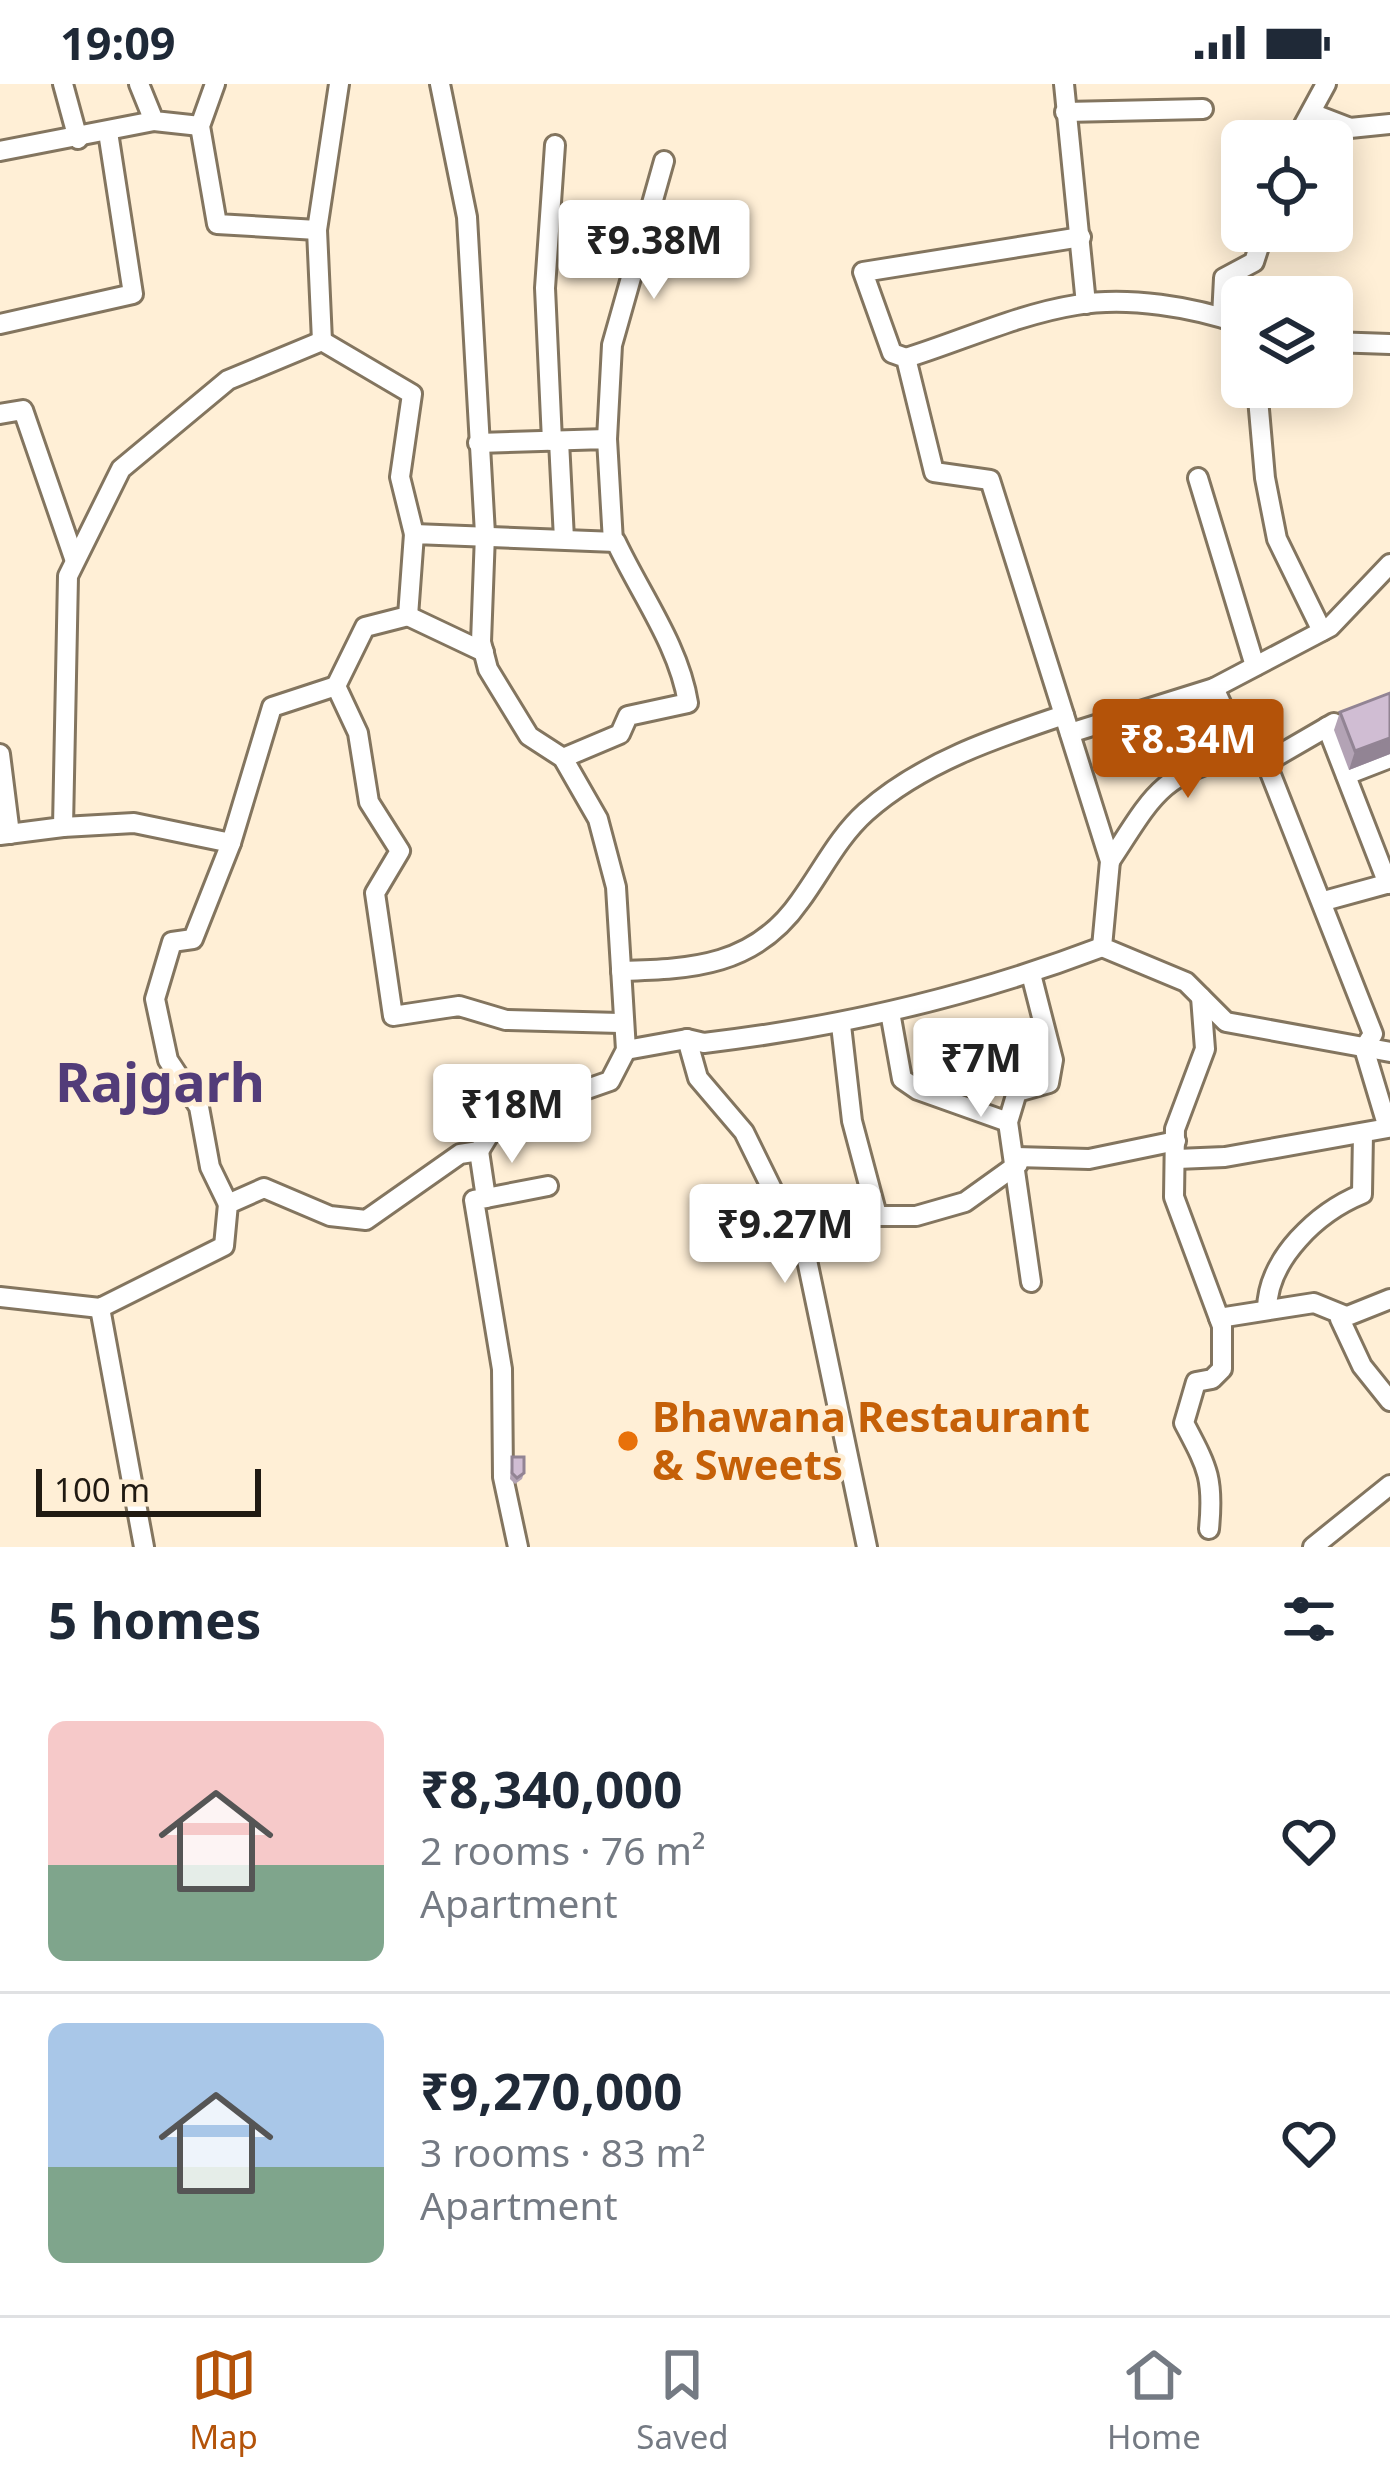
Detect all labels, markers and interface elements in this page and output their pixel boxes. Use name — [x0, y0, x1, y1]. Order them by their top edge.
text: 19:09 — [60, 12, 176, 73]
map controls — [1221, 120, 1353, 408]
button: locate — [1221, 120, 1353, 252]
pin: ₹9.38M — [556, 200, 752, 302]
text: ₹9.38M — [586, 212, 722, 265]
button: layers — [1221, 276, 1353, 408]
pin: ₹8.34M — [1090, 699, 1286, 801]
text: ₹8.34M — [1120, 711, 1256, 764]
pin: ₹7M — [923, 1018, 1039, 1120]
text: ₹7M — [940, 1030, 1022, 1083]
district label: Rajgarh — [55, 1044, 265, 1118]
pin: ₹18M — [441, 1064, 583, 1166]
text: ₹18M — [460, 1076, 564, 1129]
pin: ₹9.27M — [687, 1184, 883, 1286]
text: ₹9.27M — [717, 1196, 853, 1249]
place label: Bhawana Restaurant & Sweets — [652, 1387, 1090, 1492]
marker: Bhawana Restaurant & Sweets — [615, 1428, 641, 1454]
scale bar — [36, 1463, 261, 1516]
text: 100 m — [54, 1467, 150, 1512]
text: 5 homes — [48, 1584, 261, 1654]
icon: filters — [1276, 1586, 1342, 1652]
text: ₹8,340,000 — [420, 1753, 682, 1823]
icon: home — [144, 1769, 288, 1913]
icon: heart — [1276, 1808, 1342, 1874]
text: 2 rooms · 76 m² — [420, 1823, 706, 1876]
text: Apartment — [420, 1876, 618, 1929]
text: ₹9,270,000 — [420, 2055, 682, 2125]
icon: home — [144, 2071, 288, 2215]
icon: heart — [1276, 2110, 1342, 2176]
text: 3 rooms · 83 m² — [420, 2125, 706, 2178]
text: Apartment — [420, 2178, 618, 2231]
tab: Map — [189, 2342, 258, 2459]
tab: Saved — [636, 2342, 729, 2459]
tab: Home — [1107, 2342, 1201, 2459]

